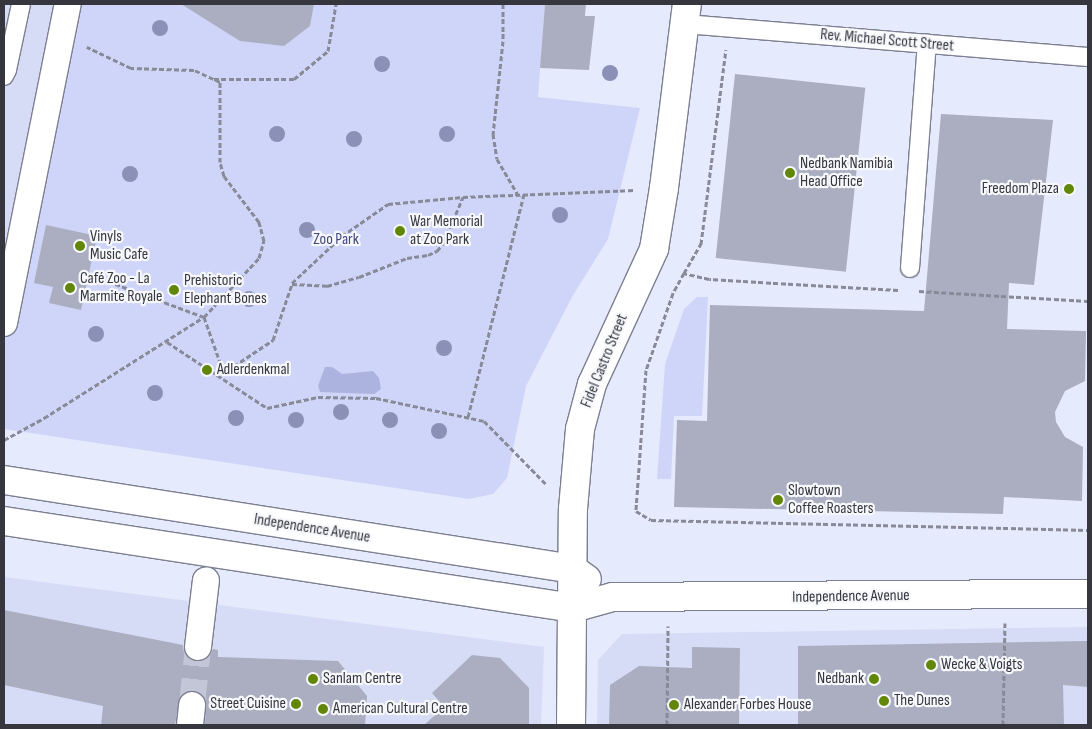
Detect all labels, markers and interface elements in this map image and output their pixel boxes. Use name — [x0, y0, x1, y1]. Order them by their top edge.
street label: Rev. Michael Scott Street — [819, 26, 955, 56]
place label: Nedbank Namibia Head Office — [800, 154, 893, 192]
marker: Nedbank Namibia Head Office — [784, 167, 796, 179]
place label: Freedom Plaza — [982, 179, 1059, 199]
marker: Freedom Plaza — [1063, 183, 1075, 195]
place label: War Memorial at Zoo Park — [410, 212, 483, 250]
marker: War Memorial at Zoo Park — [394, 225, 406, 237]
place label: Vinyls Music Cafe — [90, 227, 148, 265]
park label: Zoo Park — [313, 230, 359, 250]
marker: Vinyls Music Cafe — [74, 240, 86, 252]
place label: Café Zoo - La Marmite Royale — [80, 269, 162, 307]
place label: Prehistoric Elephant Bones — [184, 271, 267, 309]
marker: Café Zoo - La Marmite Royale — [64, 282, 76, 294]
marker: Prehistoric Elephant Bones — [168, 284, 180, 296]
street label: Fidel Castro Street — [577, 311, 633, 411]
place label: Adlerdenkmal — [217, 360, 290, 380]
marker: Adlerdenkmal — [201, 364, 213, 376]
place label: Slowtown Coffee Roasters — [788, 481, 873, 519]
marker: Slowtown Coffee Roasters — [772, 494, 784, 506]
street label: Independence Avenue — [252, 510, 372, 548]
street label: Independence Avenue — [792, 586, 910, 608]
place label: Wecke & Voigts — [941, 655, 1023, 675]
marker: Wecke & Voigts — [925, 659, 937, 671]
place label: Sanlam Centre — [323, 669, 401, 689]
place label: Nedbank — [817, 669, 864, 689]
marker: Sanlam Centre — [307, 673, 319, 685]
marker: Nedbank — [868, 673, 880, 685]
place label: The Dunes — [894, 691, 950, 711]
place label: Street Cuisine — [210, 694, 286, 714]
place label: Alexander Forbes House — [684, 695, 811, 715]
marker: The Dunes — [878, 695, 890, 707]
marker: Street Cuisine — [290, 698, 302, 710]
place label: American Cultural Centre — [333, 699, 468, 719]
marker: Alexander Forbes House — [668, 699, 680, 711]
marker: American Cultural Centre — [317, 703, 329, 715]

